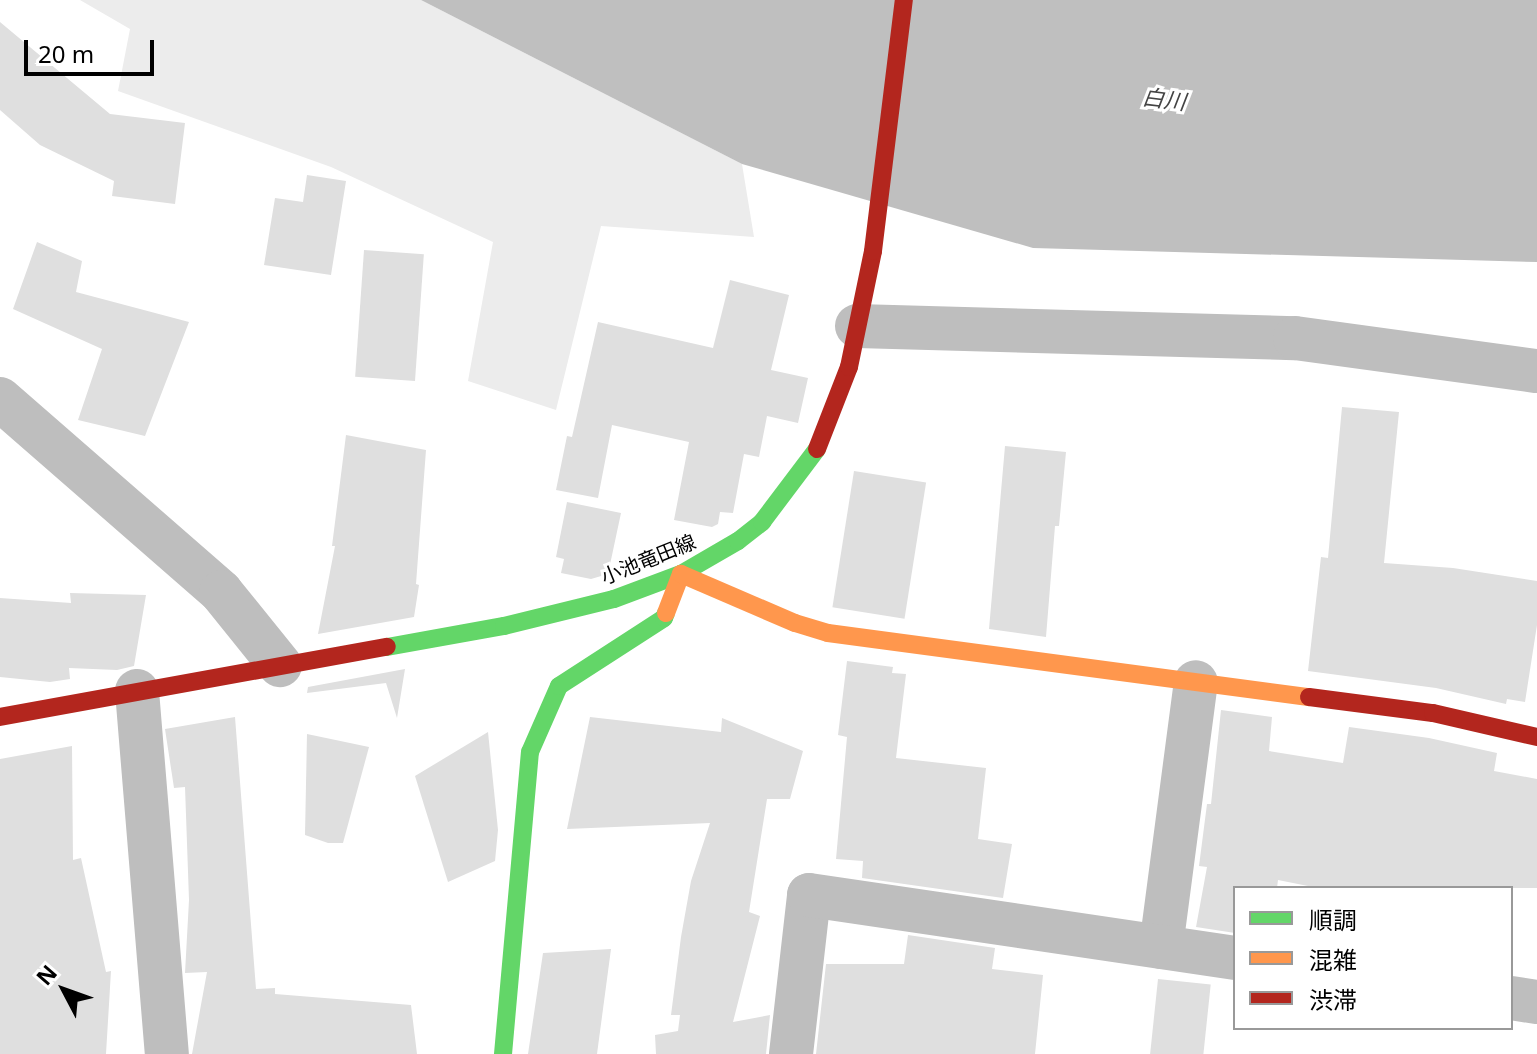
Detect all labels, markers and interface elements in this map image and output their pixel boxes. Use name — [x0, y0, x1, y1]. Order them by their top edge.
scale bar — [28, 24, 158, 74]
text: 20 m — [38, 37, 94, 70]
water label: 白川 — [1141, 83, 1187, 115]
street label: 小池竜田線 — [597, 529, 699, 589]
legend — [1233, 886, 1513, 1030]
text: 順調 — [1309, 903, 1357, 936]
text: 混雑 — [1309, 943, 1357, 976]
north arrow — [24, 950, 104, 1030]
text: N — [29, 958, 63, 991]
text: 渋滞 — [1309, 983, 1357, 1016]

